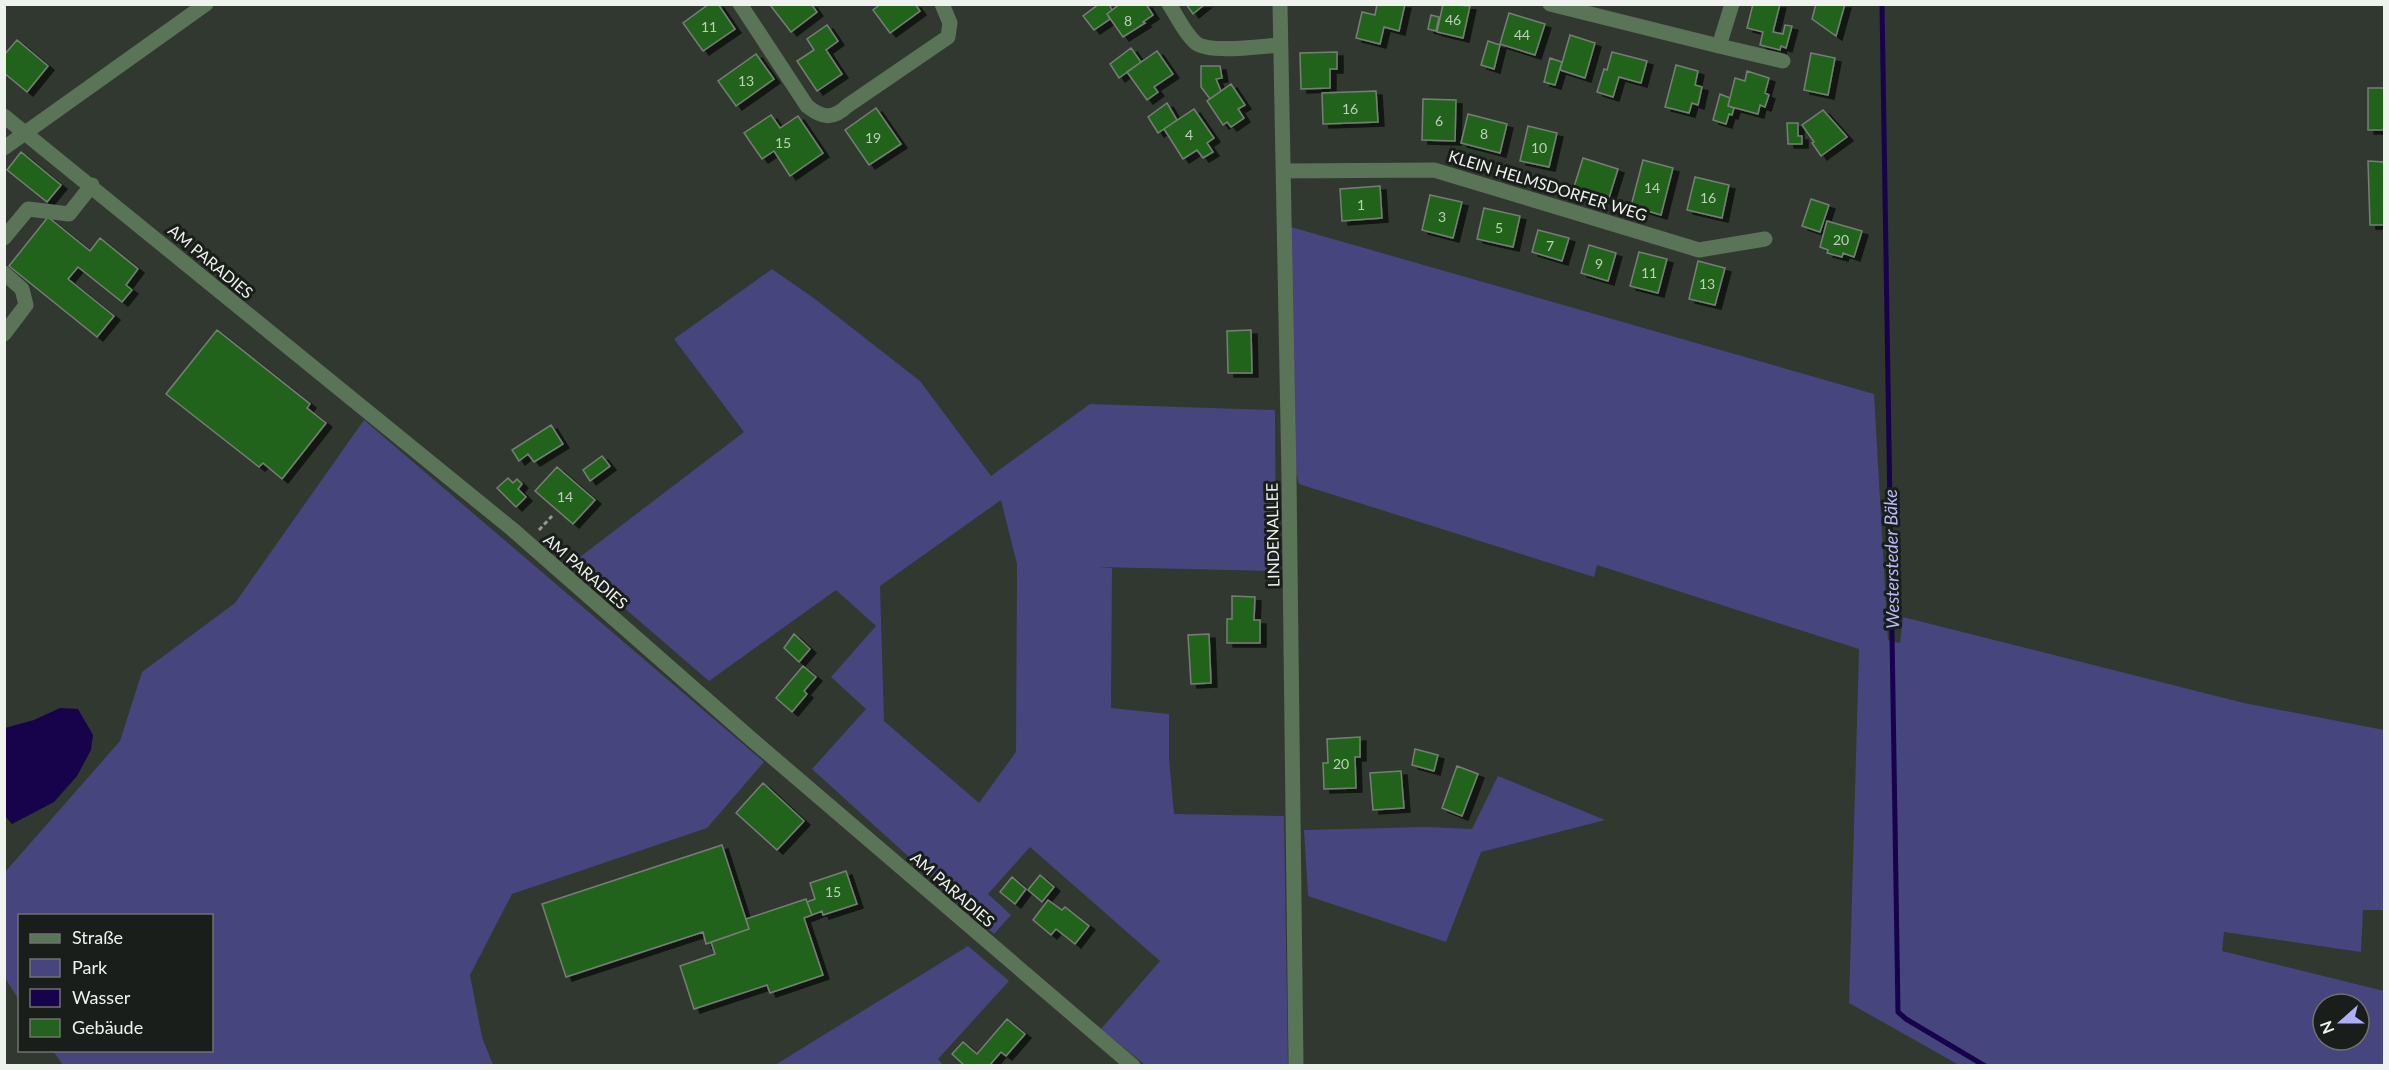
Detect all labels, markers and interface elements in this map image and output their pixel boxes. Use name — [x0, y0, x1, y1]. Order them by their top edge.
house number: 46 — [1445, 11, 1461, 28]
house number: 8 — [1124, 12, 1132, 29]
house number: 11 — [701, 18, 717, 35]
house number: 44 — [1514, 26, 1530, 43]
house number: 13 — [738, 72, 754, 89]
house number: 16 — [1342, 100, 1358, 117]
house number: 6 — [1435, 112, 1443, 129]
house number: 8 — [1480, 125, 1488, 142]
house number: 4 — [1185, 126, 1193, 143]
house number: 19 — [865, 129, 881, 146]
house number: 15 — [775, 134, 791, 151]
house number: 10 — [1531, 139, 1547, 156]
street label: KLEIN HELMSDORFER WEG — [1446, 146, 1650, 224]
house number: 14 — [1644, 179, 1660, 196]
house number: 16 — [1700, 189, 1716, 206]
house number: 1 — [1357, 196, 1365, 213]
house number: 3 — [1438, 208, 1446, 225]
house number: 5 — [1495, 219, 1503, 236]
street label: AM PARADIES — [165, 220, 257, 302]
house number: 20 — [1833, 231, 1849, 248]
house number: 7 — [1546, 237, 1554, 254]
house number: 9 — [1595, 255, 1603, 272]
house number: 11 — [1641, 264, 1657, 281]
house number: 13 — [1699, 275, 1715, 292]
street label: LINDENALLEE — [1262, 483, 1282, 587]
house number: 14 — [557, 488, 573, 505]
water label: Westersteder Bäke — [1879, 489, 1903, 629]
street label: AM PARADIES — [540, 529, 632, 613]
house number: 20 — [1333, 755, 1349, 772]
street label: AM PARADIES — [907, 847, 999, 931]
house number: 15 — [825, 883, 841, 900]
legend — [18, 914, 213, 1052]
text: Straße — [72, 926, 123, 948]
text: Park — [72, 956, 108, 978]
text: Wasser — [72, 986, 131, 1008]
north arrow — [2311, 992, 2371, 1052]
text: Gebäude — [72, 1016, 143, 1038]
text: N — [2315, 1018, 2338, 1037]

